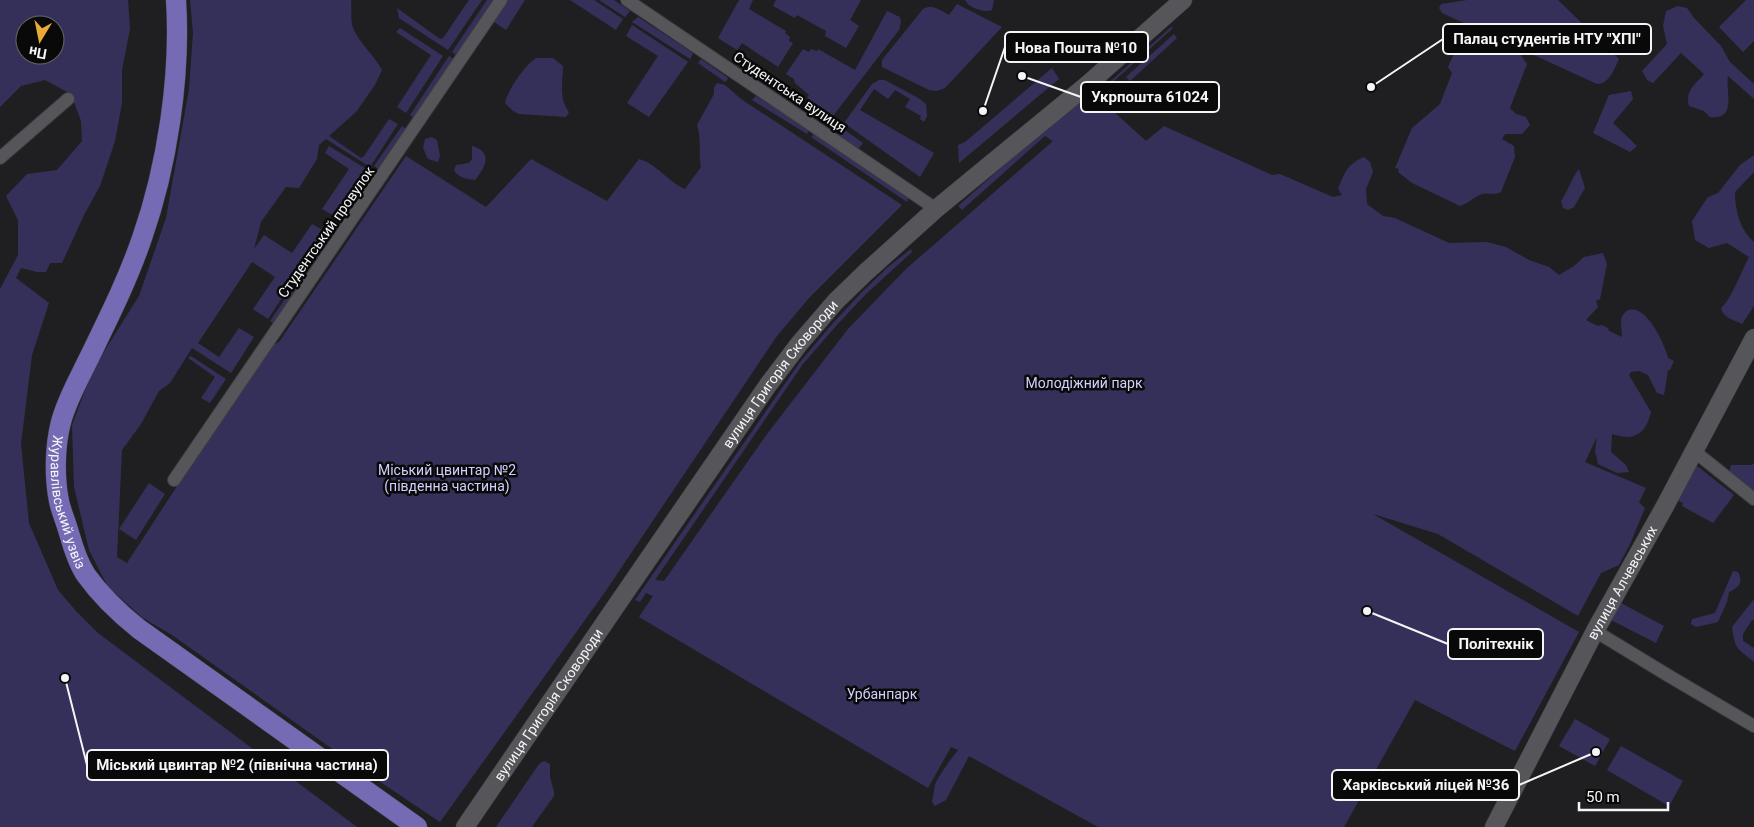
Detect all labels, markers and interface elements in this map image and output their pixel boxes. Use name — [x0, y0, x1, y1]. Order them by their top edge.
north arrow — [15, 15, 65, 65]
callout: Палац студентів НТУ "ХПІ" — [1443, 24, 1651, 54]
text: Палац студентів НТУ "ХПІ" — [1453, 30, 1641, 48]
callout: Нова Пошта №10 — [1005, 32, 1148, 62]
text: Нова Пошта №10 — [1015, 39, 1137, 57]
text: Пн — [28, 43, 48, 62]
street label: Студентська вулиця — [731, 48, 849, 136]
callout: Укрпошта 61024 — [1081, 82, 1219, 112]
text: Укрпошта 61024 — [1091, 88, 1209, 106]
street label: Студентський провулок — [275, 163, 378, 301]
street label: вулиця Григорія Сковороди — [719, 297, 841, 451]
park label: Молодіжний парк — [1025, 375, 1143, 391]
street label: Журавлівський узвіз — [48, 434, 89, 571]
park label: Міський цвинтар №2 (південна частина) — [378, 462, 516, 495]
street label: вулиця Алчевських — [1584, 523, 1660, 642]
street label: вулиця Григорія Сковороди — [491, 626, 606, 784]
callout: Політехнік — [1448, 629, 1543, 659]
text: Політехнік — [1458, 635, 1534, 653]
park label: Урбанпарк — [847, 686, 918, 702]
callout: Міський цвинтар №2 (північна частина) — [87, 750, 388, 780]
text: Міський цвинтар №2 (північна частина) — [96, 756, 378, 774]
callout: Харківський ліцей №36 — [1332, 770, 1519, 800]
text: Харківський ліцей №36 — [1343, 776, 1510, 794]
scale bar — [1579, 780, 1668, 812]
text: 50 m — [1586, 788, 1620, 806]

